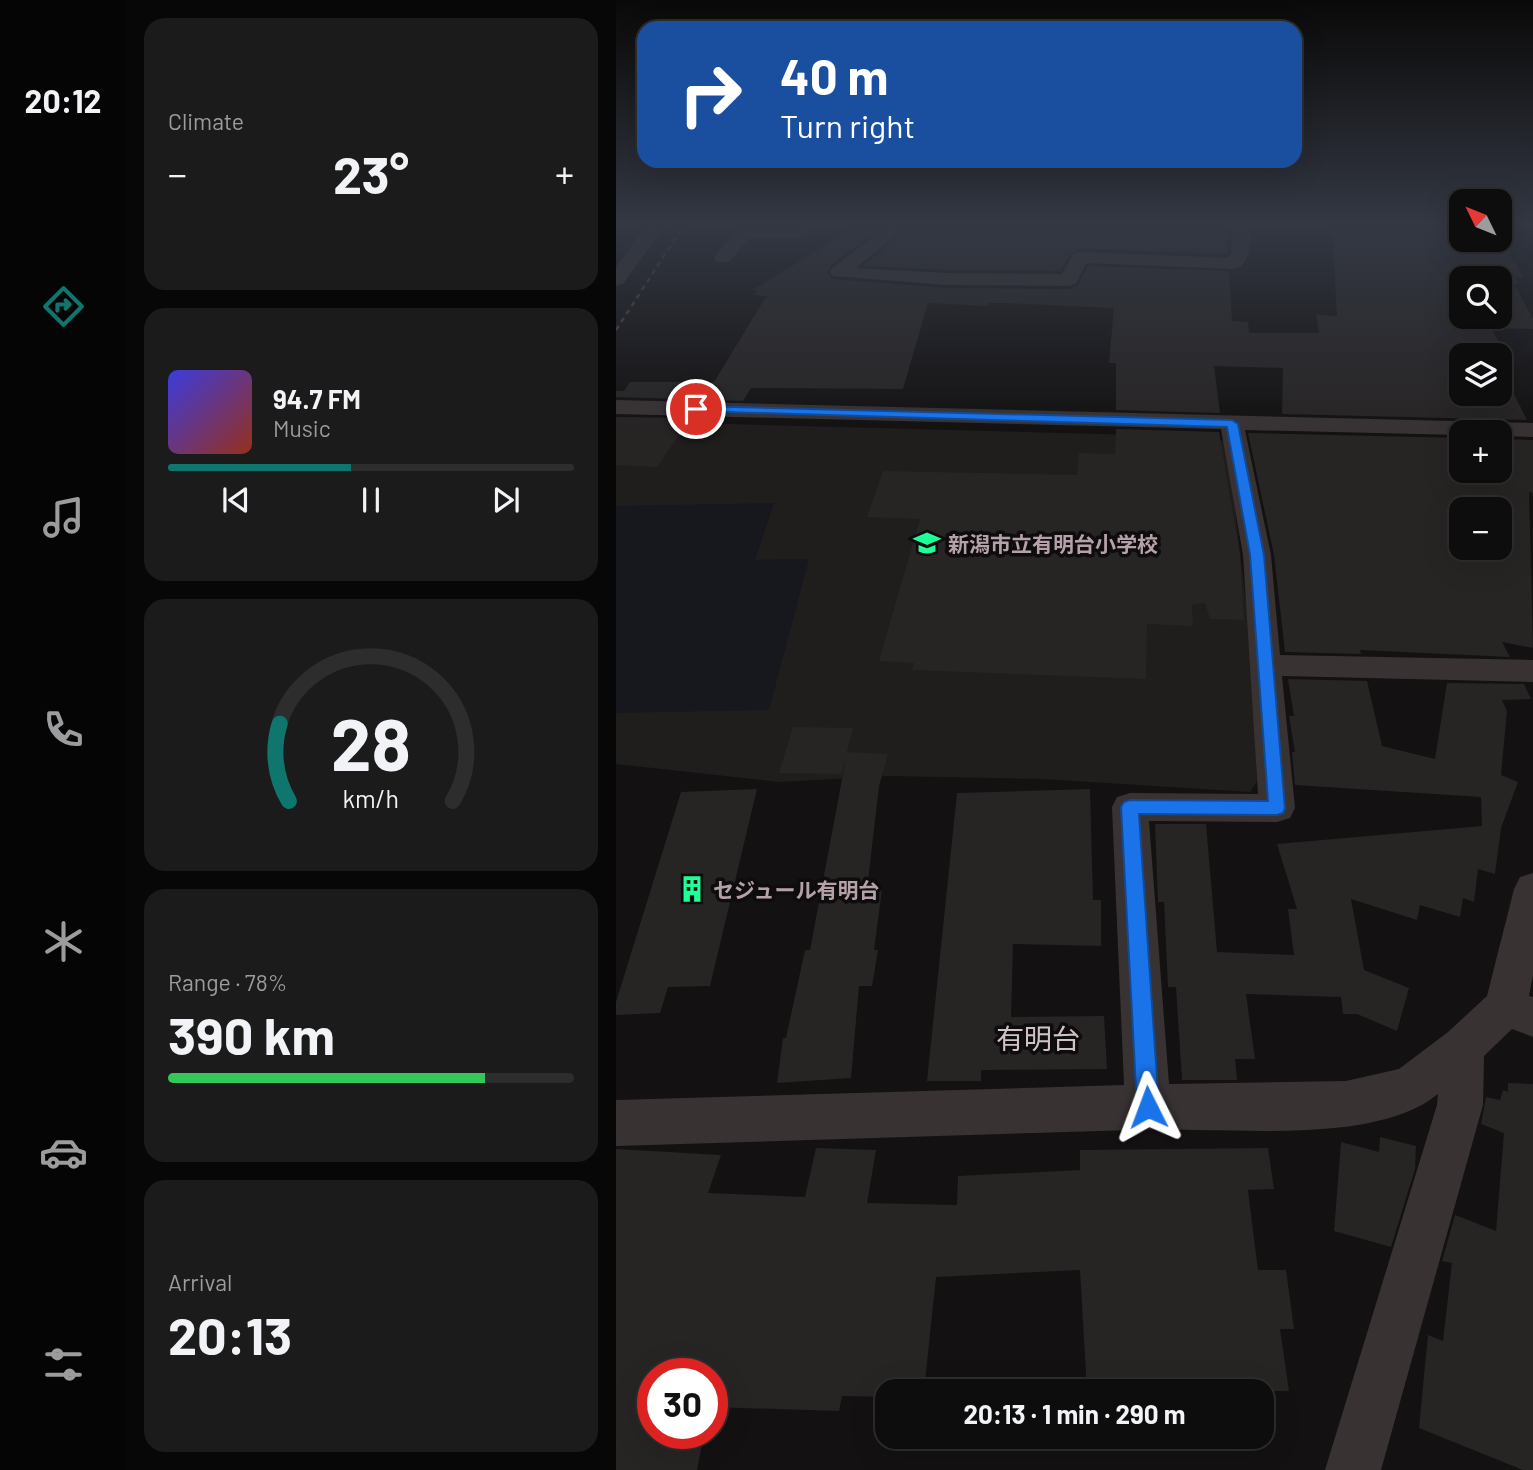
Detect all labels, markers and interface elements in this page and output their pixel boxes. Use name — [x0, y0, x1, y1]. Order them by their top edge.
text: 40 m — [780, 46, 888, 105]
icon: right — [665, 49, 756, 140]
text: 20:12 — [24, 81, 102, 119]
text: Turn right — [780, 106, 915, 144]
text: Climate — [168, 107, 244, 135]
text: 23° — [333, 142, 409, 204]
text: − — [168, 150, 187, 196]
text: + — [555, 150, 574, 196]
north arrow — [1449, 189, 1512, 252]
map controls — [1449, 189, 1512, 560]
button: search — [1449, 266, 1512, 329]
icon: directions — [39, 282, 88, 331]
button: layers — [1449, 343, 1512, 406]
pin — [666, 379, 726, 439]
text: 94.7 FM — [273, 383, 361, 414]
icon: arrive — [677, 390, 715, 428]
text: Music — [273, 414, 331, 442]
button: + — [1449, 420, 1512, 483]
icon: previous — [217, 481, 255, 519]
icon: pause — [352, 481, 390, 519]
icon: next — [487, 481, 525, 519]
icon: music — [39, 493, 88, 542]
button: − — [1449, 497, 1512, 560]
school or university icon: 新潟市立有明台小学校 — [912, 528, 942, 558]
place label: 新潟市立有明台小学校 — [948, 531, 1158, 556]
text: 28 — [331, 698, 411, 786]
icon: phone — [39, 705, 88, 754]
text: km/h — [343, 783, 399, 813]
building icon: セジュール有明台 — [677, 874, 707, 904]
place label: セジュール有明台 — [713, 877, 880, 902]
icon: climate — [39, 917, 88, 966]
text: Range · 78% — [168, 968, 287, 996]
text: 390 km — [168, 1003, 335, 1065]
district label: 有明台 — [996, 1021, 1080, 1055]
position arrow — [1111, 1070, 1185, 1144]
icon: car — [39, 1128, 88, 1177]
text: Arrival — [168, 1268, 232, 1296]
text: 20:13 — [168, 1303, 292, 1365]
icon: filters — [39, 1340, 88, 1389]
speed limit sign: 30 — [637, 1358, 728, 1449]
text: 20:13 · 1 min · 290 m — [963, 1398, 1186, 1429]

